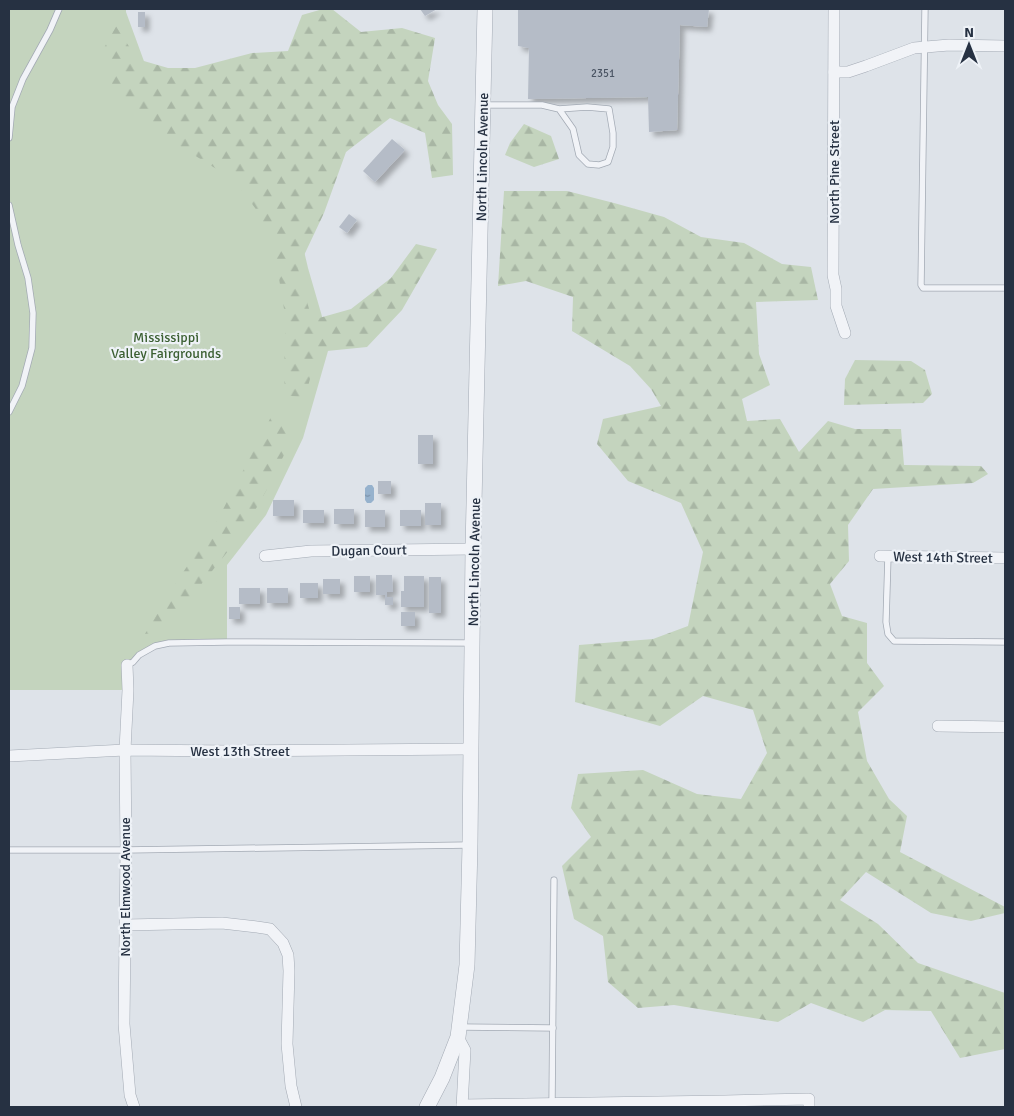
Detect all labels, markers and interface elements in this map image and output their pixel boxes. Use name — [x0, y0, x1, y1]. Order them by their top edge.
north arrow — [944, 20, 994, 70]
text: N — [964, 24, 974, 41]
house number: 2351 — [591, 67, 615, 80]
street label: North Lincoln Avenue — [473, 92, 492, 222]
street label: North Pine Street — [826, 120, 843, 224]
park label: Mississippi Valley Fairgrounds — [111, 329, 221, 362]
street label: North Lincoln Avenue — [465, 497, 484, 627]
street label: Dugan Court — [331, 541, 407, 560]
street label: West 14th Street — [893, 548, 993, 567]
street label: West 13th Street — [190, 743, 290, 760]
street label: North Elmwood Avenue — [117, 817, 134, 957]

